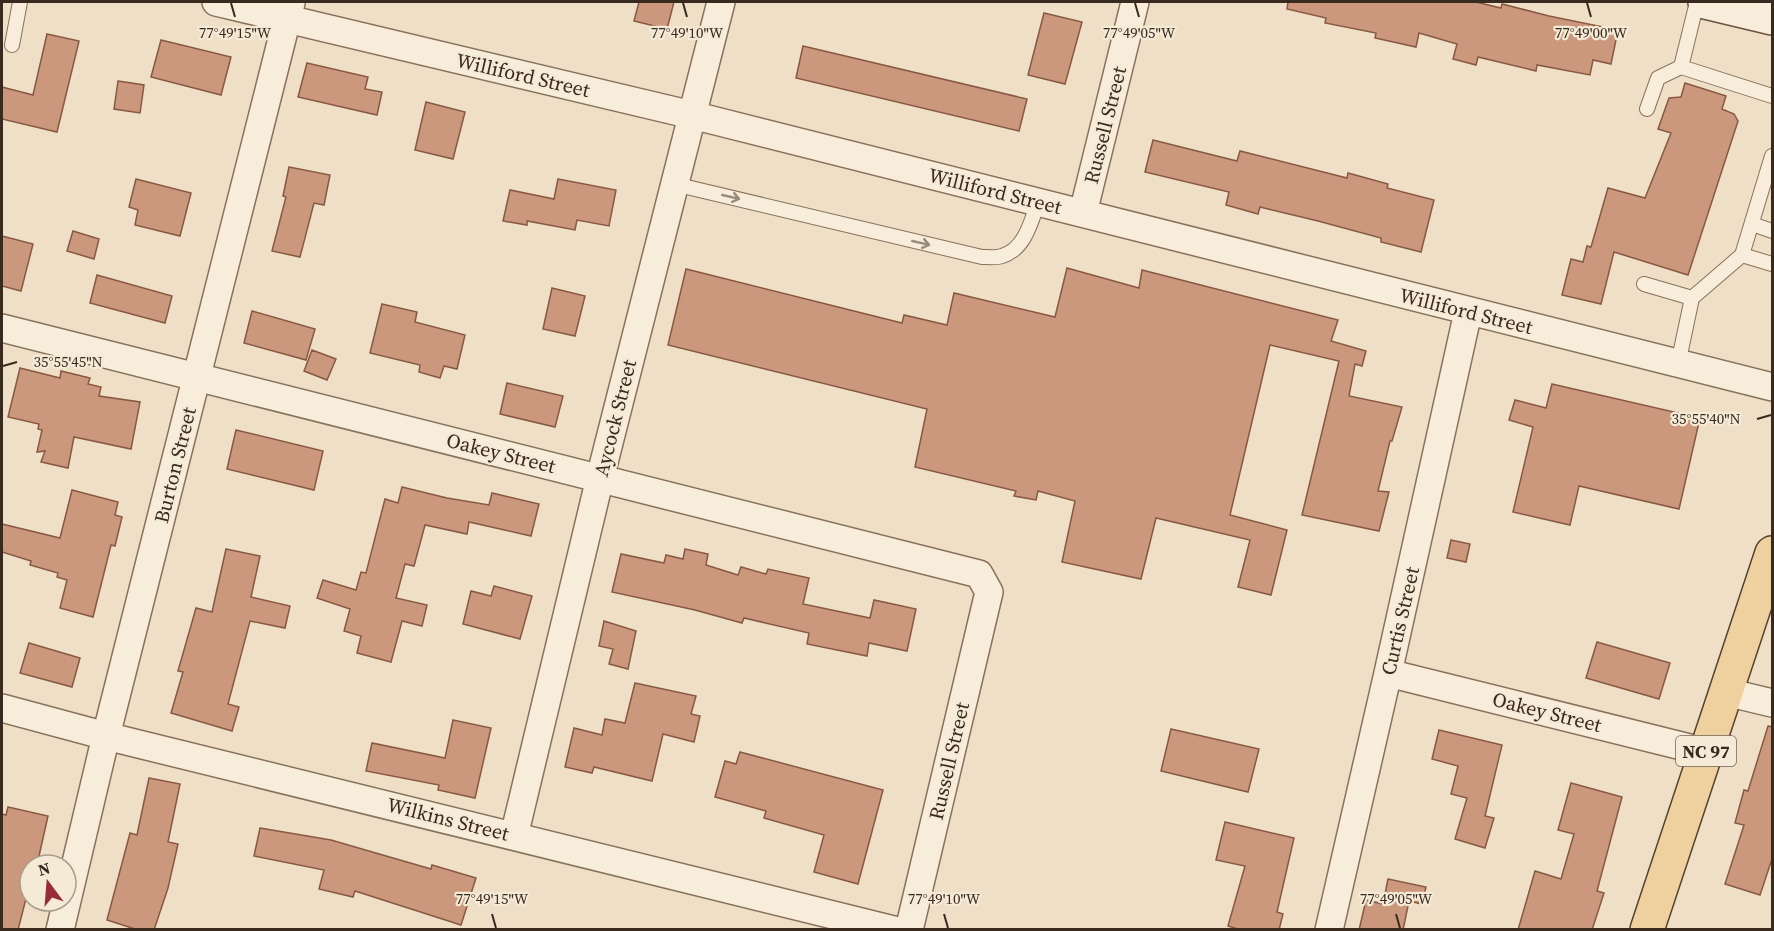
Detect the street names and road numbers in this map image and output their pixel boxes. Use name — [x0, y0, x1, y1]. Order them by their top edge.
street label: Williford Street — [453, 46, 593, 104]
street label: Russell Street — [1077, 63, 1133, 187]
street label: Williford Street — [925, 161, 1065, 221]
street label: Williford Street — [1396, 281, 1536, 341]
street label: Aycock Street — [587, 356, 643, 479]
street label: Burton Street — [147, 404, 203, 526]
street label: Oakey Street — [444, 426, 559, 480]
street label: Curtis Street — [1374, 564, 1426, 678]
street label: Oakey Street — [1490, 685, 1605, 739]
street label: Russell Street — [922, 699, 976, 823]
road number: NC 97 — [1676, 736, 1736, 766]
street label: Wilkins Street — [384, 790, 512, 848]

